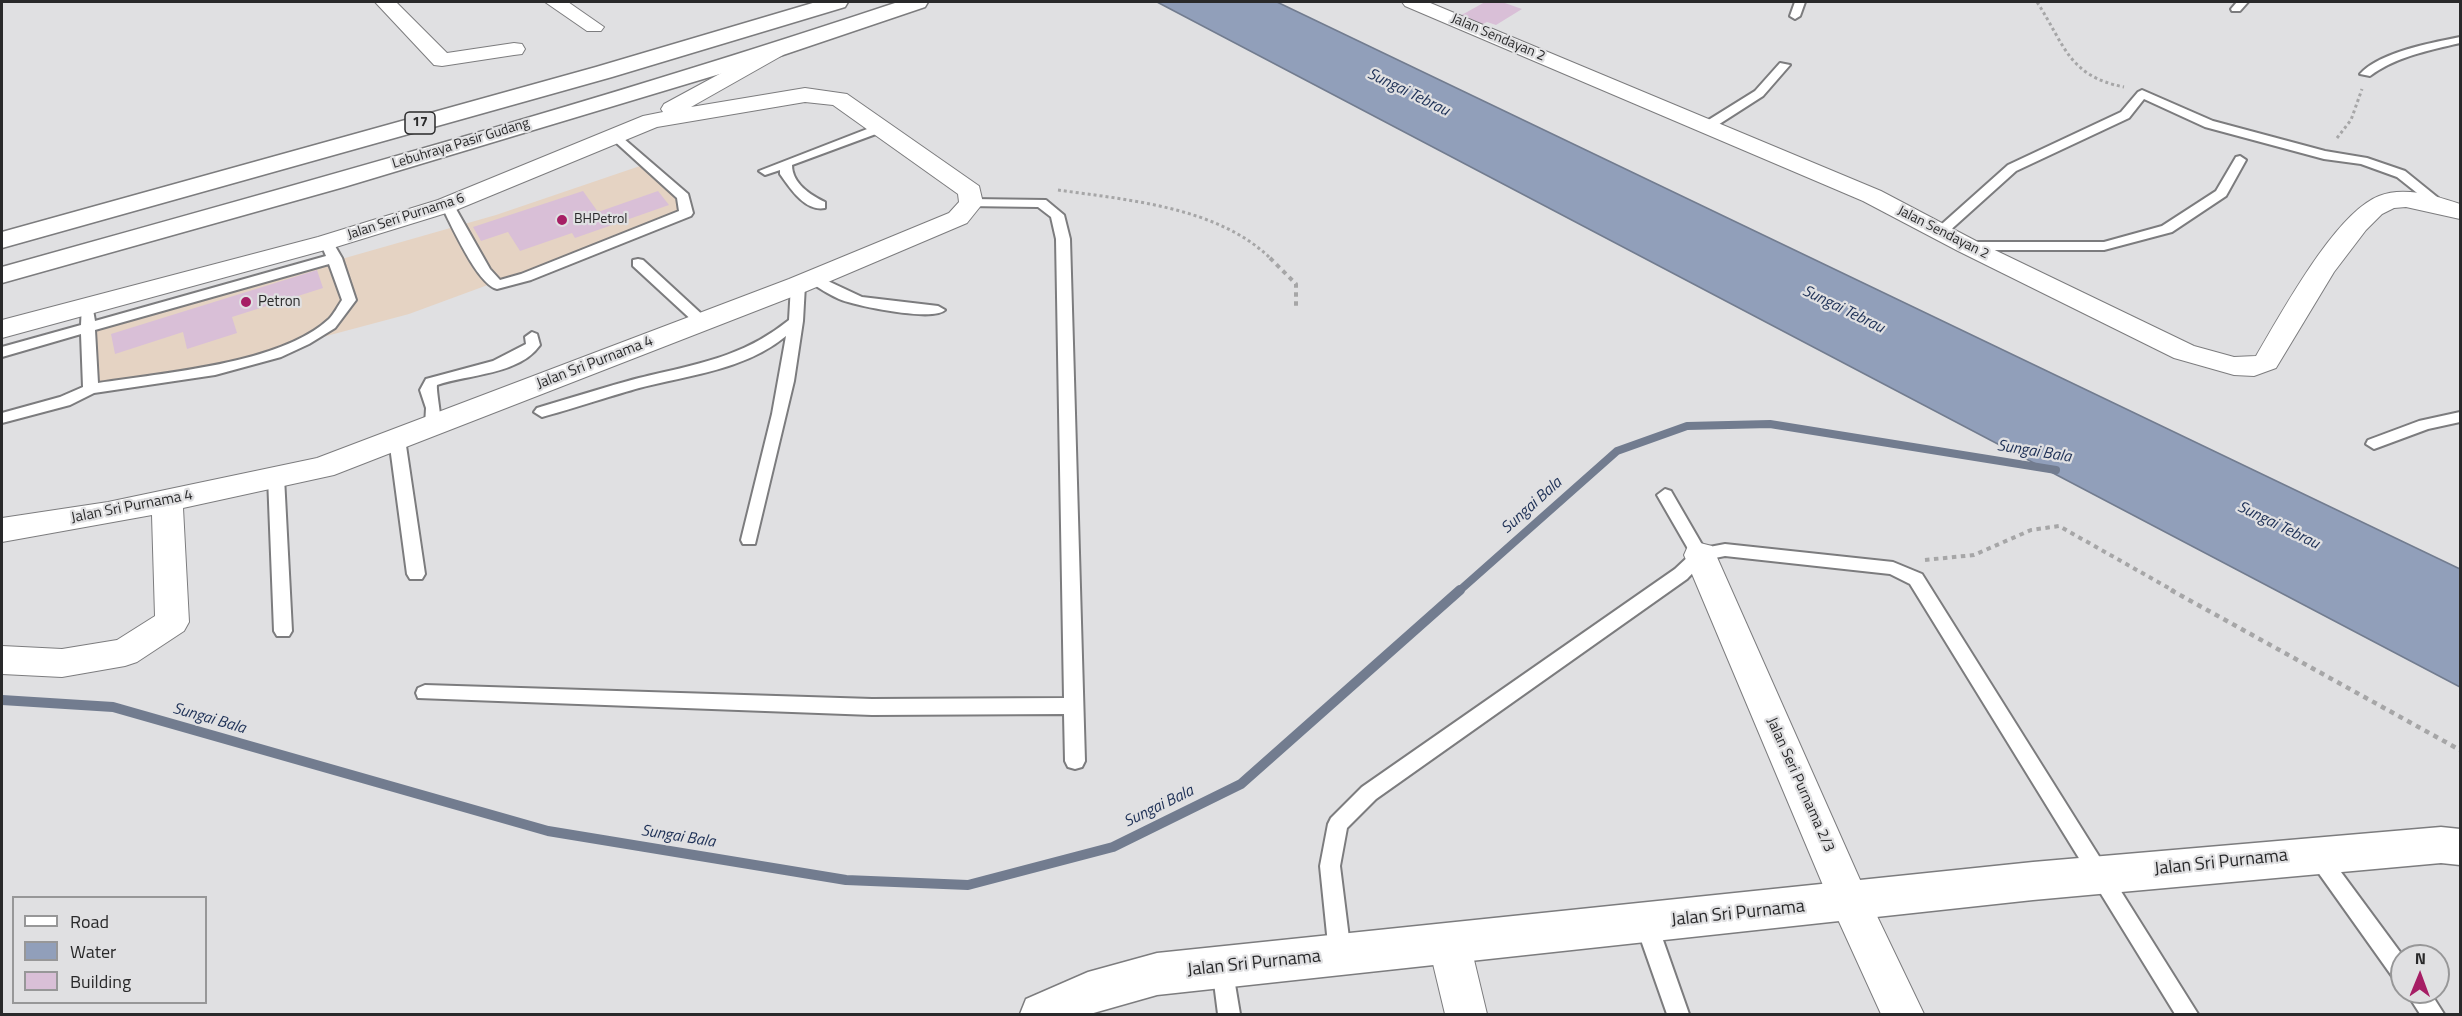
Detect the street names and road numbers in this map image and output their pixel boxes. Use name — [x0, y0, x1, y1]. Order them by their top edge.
street label: Jalan Sendayan 2 — [1448, 11, 1548, 65]
road number: 17 — [405, 112, 435, 134]
street label: Lebuhraya Pasir Gudang — [390, 115, 532, 173]
street label: Jalan Seri Purnama 6 — [345, 190, 467, 244]
street label: Jalan Sendayan 2 — [1894, 203, 1992, 263]
street label: Jalan Sri Purnama 4 — [534, 332, 656, 394]
street label: Jalan Sri Purnama 4 — [70, 486, 194, 528]
street label: Jalan Seri Purnama 2/3 — [1762, 715, 1838, 855]
street label: Jalan Sri Purnama — [2153, 845, 2289, 881]
street label: Jalan Sri Purnama — [1670, 896, 1806, 932]
street label: Jalan Sri Purnama — [1186, 946, 1322, 982]

